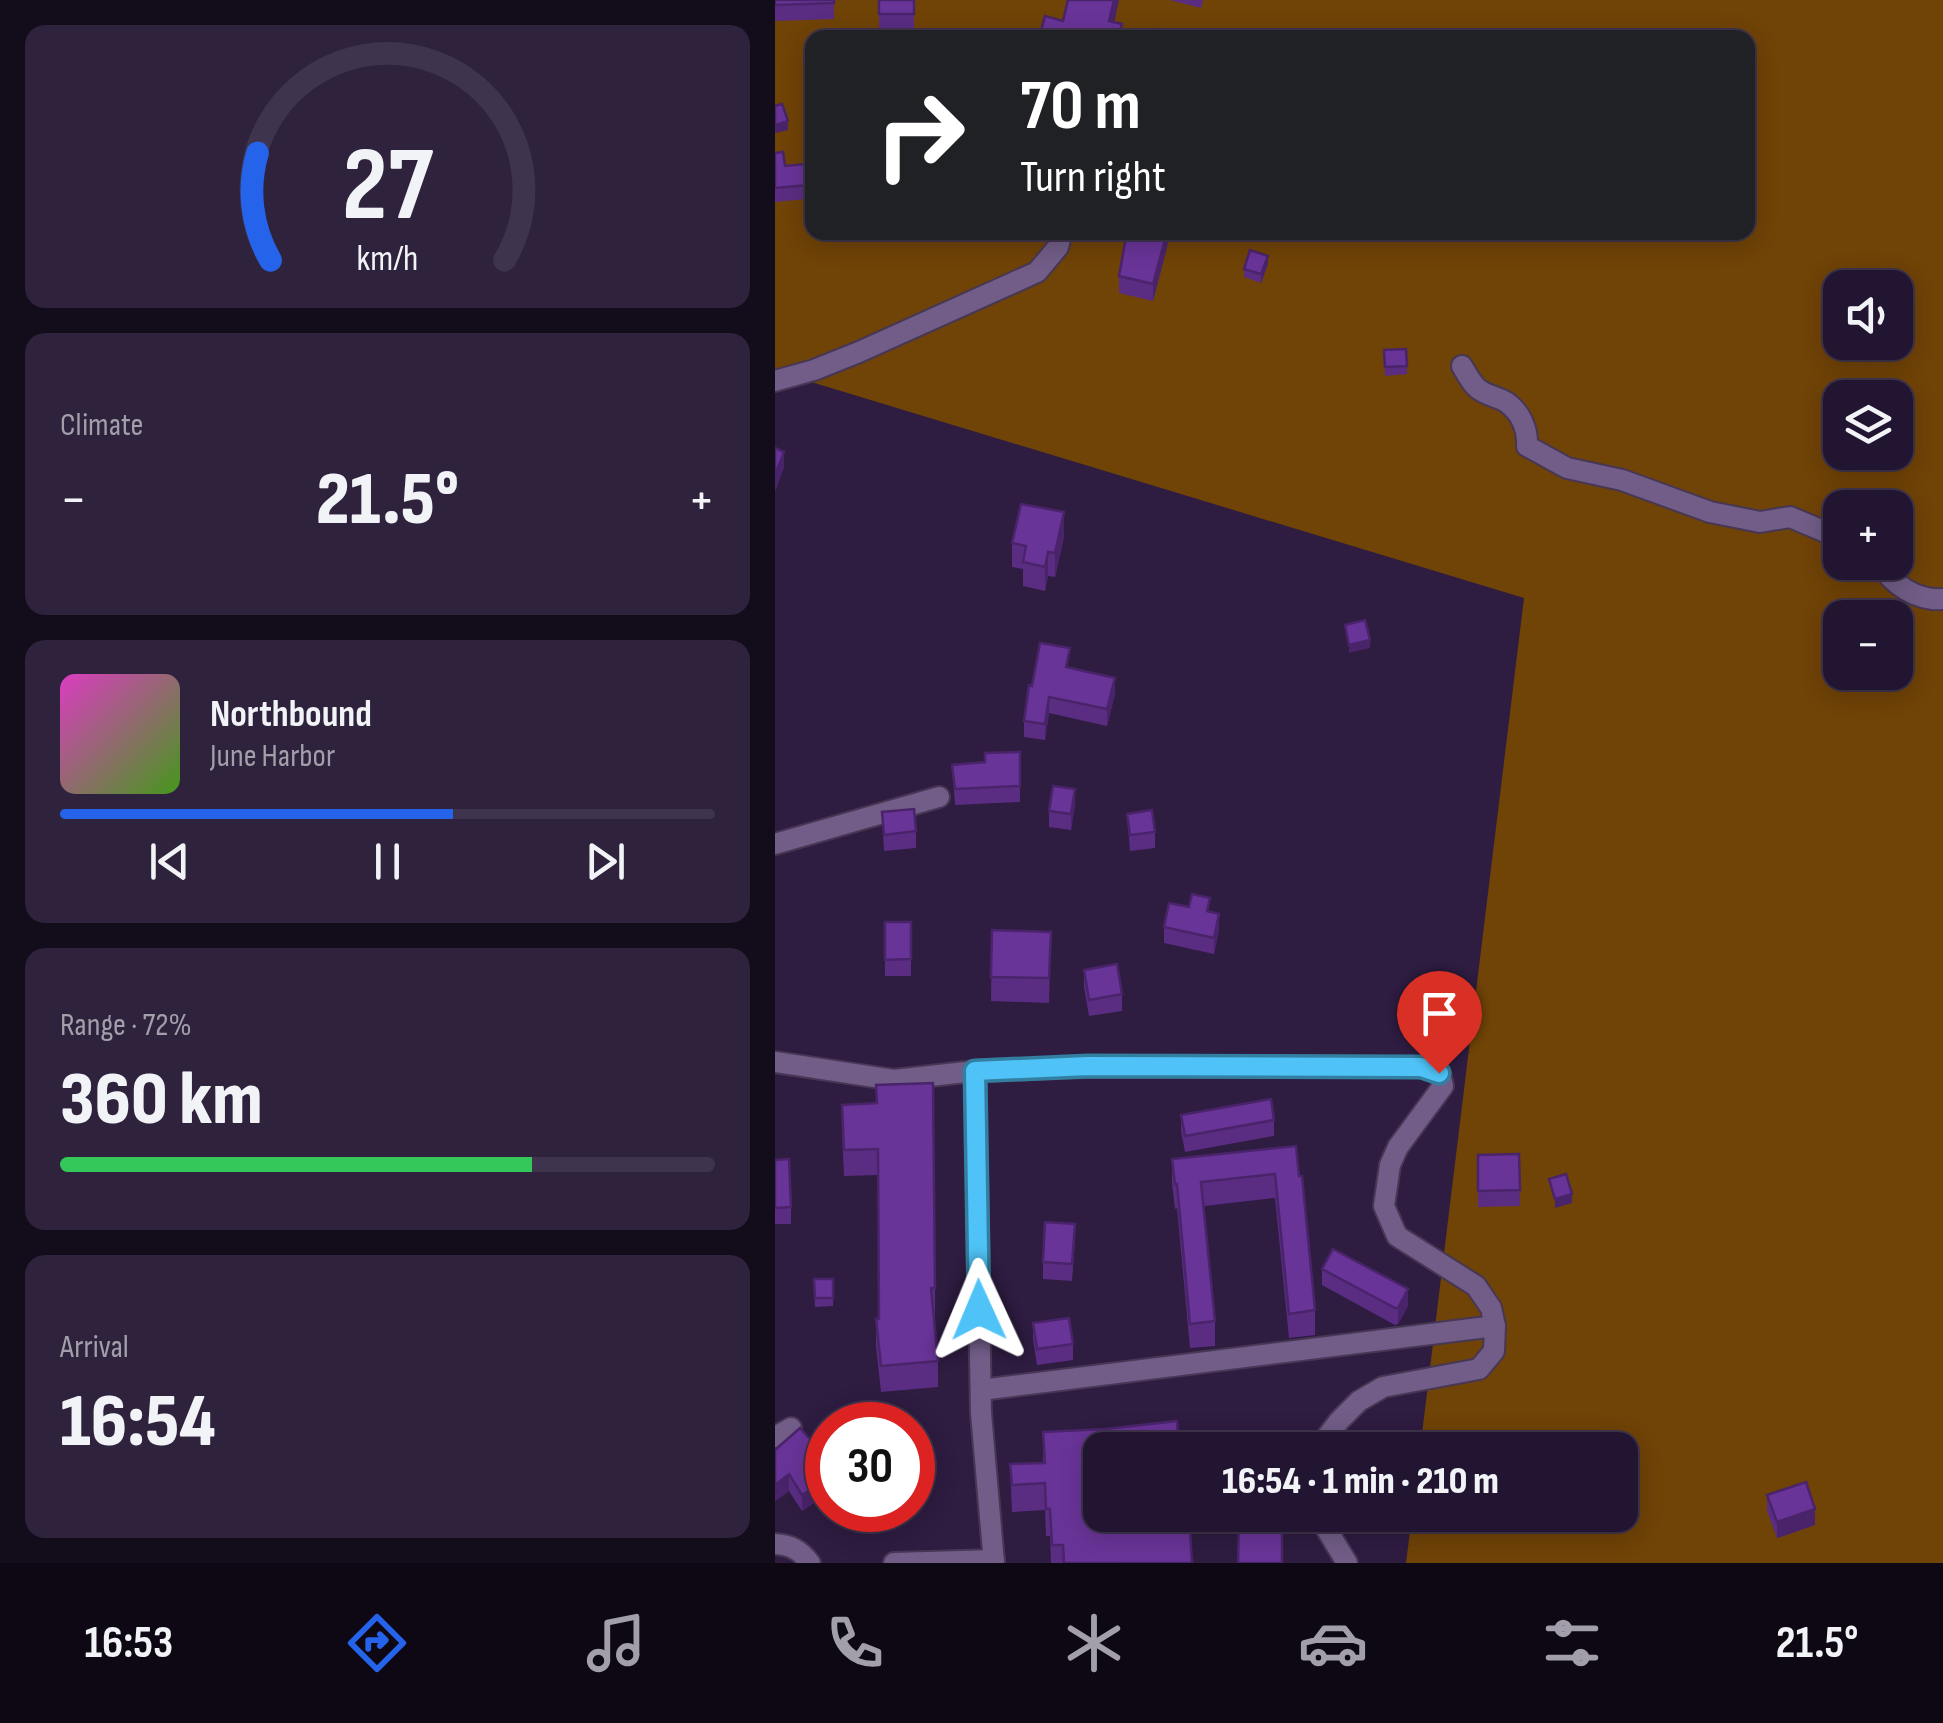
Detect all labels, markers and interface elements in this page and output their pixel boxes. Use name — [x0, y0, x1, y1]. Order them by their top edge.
text: 70 m — [1020, 65, 1141, 149]
icon: right — [855, 70, 985, 200]
text: 27 — [342, 124, 434, 249]
text: Turn right — [1020, 150, 1166, 205]
text: km/h — [357, 238, 418, 281]
map controls — [1823, 270, 1913, 690]
button: sound — [1823, 270, 1913, 360]
button: layers — [1823, 380, 1913, 470]
text: Climate — [60, 406, 143, 445]
text: 21.5° — [316, 455, 459, 546]
text: − — [60, 467, 87, 534]
text: + — [688, 467, 715, 534]
button: + — [1823, 490, 1913, 580]
button: − — [1823, 600, 1913, 690]
text: Northbound — [210, 692, 372, 737]
text: June Harbor — [210, 737, 335, 776]
icon: previous — [142, 834, 197, 889]
icon: pause — [360, 834, 415, 889]
icon: next — [578, 834, 633, 889]
pin — [1397, 971, 1482, 1074]
icon: arrive — [1412, 986, 1467, 1041]
text: Range · 72% — [60, 1006, 192, 1045]
text: 360 km — [60, 1055, 263, 1146]
position arrow — [927, 1258, 1031, 1362]
text: Arrival — [60, 1328, 129, 1367]
text: 16:54 — [60, 1377, 216, 1468]
speed limit sign: 30 — [805, 1402, 935, 1532]
text: 16:54 · 1 min · 210 m — [1222, 1459, 1499, 1504]
icon: directions — [342, 1608, 412, 1678]
icon: music — [581, 1608, 651, 1678]
icon: phone — [820, 1608, 890, 1678]
icon: climate — [1059, 1608, 1129, 1678]
icon: car — [1298, 1608, 1368, 1678]
icon: filters — [1537, 1608, 1607, 1678]
text: 16:53 — [84, 1616, 173, 1671]
text: 21.5° — [1776, 1616, 1858, 1671]

